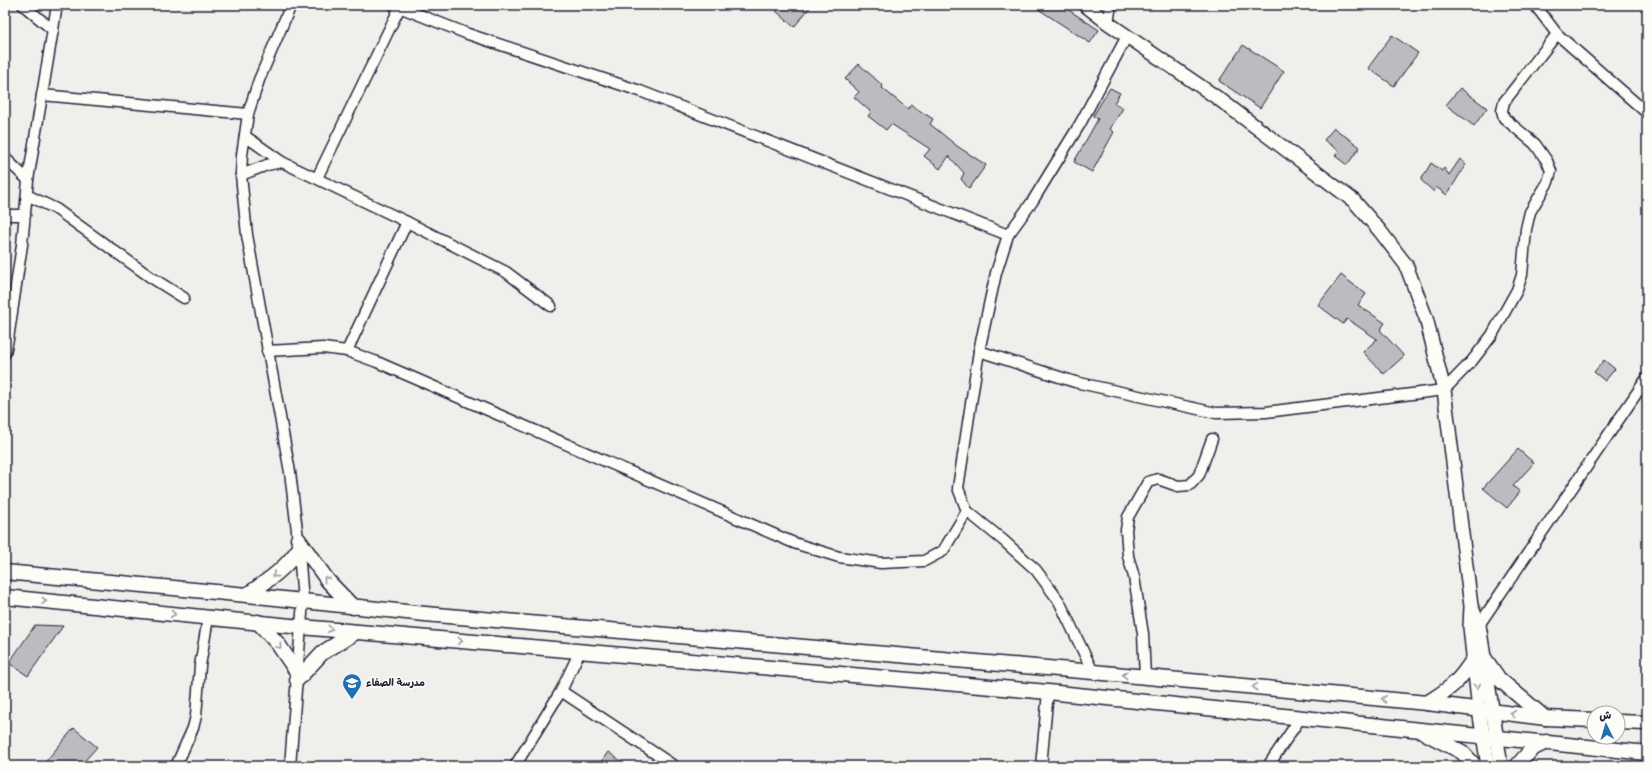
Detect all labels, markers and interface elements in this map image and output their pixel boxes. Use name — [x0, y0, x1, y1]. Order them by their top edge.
one-way arrow — [273, 571, 280, 578]
one-way arrow — [324, 576, 331, 584]
one-way arrow — [41, 596, 47, 605]
one-way arrow — [170, 609, 176, 618]
one-way arrow — [327, 625, 333, 634]
one-way arrow — [457, 636, 463, 645]
one-way arrow — [275, 641, 282, 649]
one-way arrow — [1122, 670, 1128, 679]
school or university icon: مدرسة الصفاء — [341, 672, 363, 700]
place label: مدرسة الصفاء — [366, 677, 425, 689]
one-way arrow — [1252, 683, 1258, 692]
one-way arrow — [1472, 683, 1481, 689]
one-way arrow — [1381, 695, 1387, 704]
north arrow — [1586, 705, 1626, 745]
text: ش — [1599, 709, 1612, 723]
one-way arrow — [1510, 710, 1516, 719]

